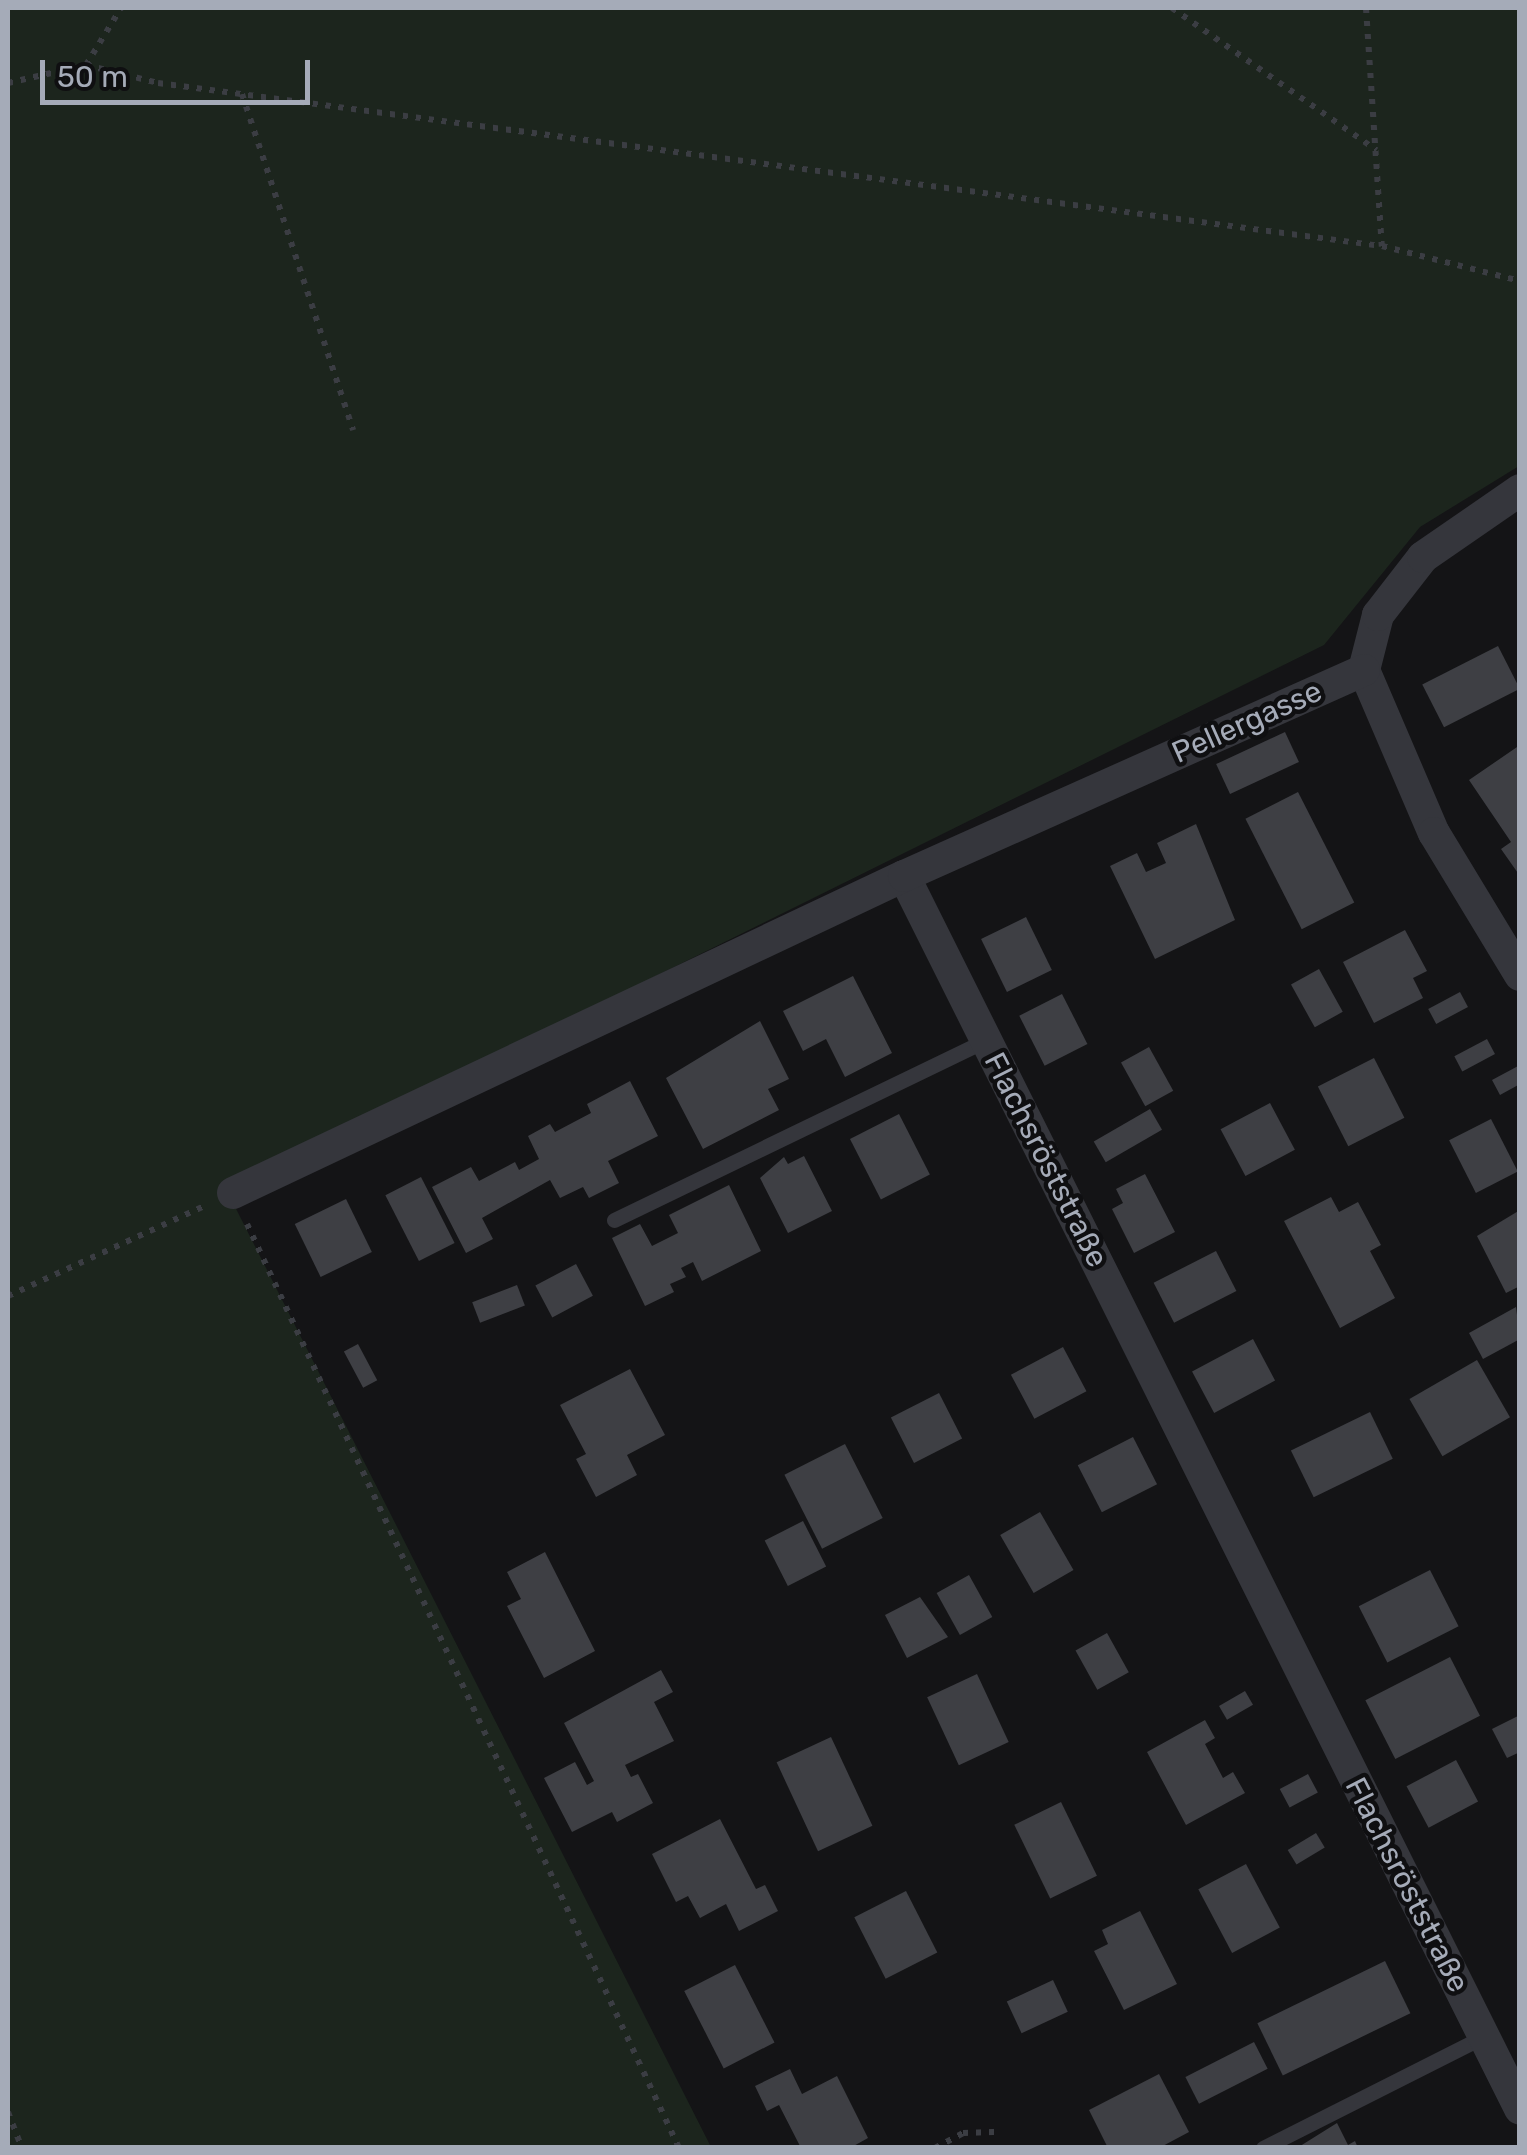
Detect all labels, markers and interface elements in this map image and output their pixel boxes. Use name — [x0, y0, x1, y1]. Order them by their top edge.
scale bar — [45, 40, 315, 102]
text: 50 m — [57, 59, 128, 95]
street label: Pellergasse — [1167, 673, 1327, 771]
street label: Flachsröststraße — [976, 1047, 1116, 1273]
street label: Flachsröststraße — [1337, 1772, 1477, 1998]

